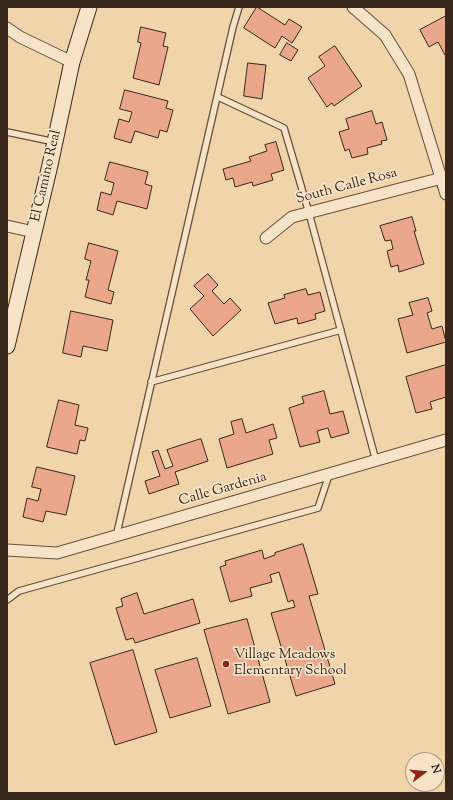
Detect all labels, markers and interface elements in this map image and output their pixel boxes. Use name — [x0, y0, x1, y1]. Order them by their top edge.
street label: El Camino Real — [28, 128, 66, 224]
street label: South Calle Rosa — [295, 165, 399, 209]
street label: Calle Gardenia — [177, 469, 269, 511]
place label: Village Meadows Elementary School — [234, 648, 347, 680]
marker: Village Meadows Elementary School — [221, 659, 231, 669]
north arrow — [405, 752, 445, 792]
text: N — [427, 763, 444, 775]

